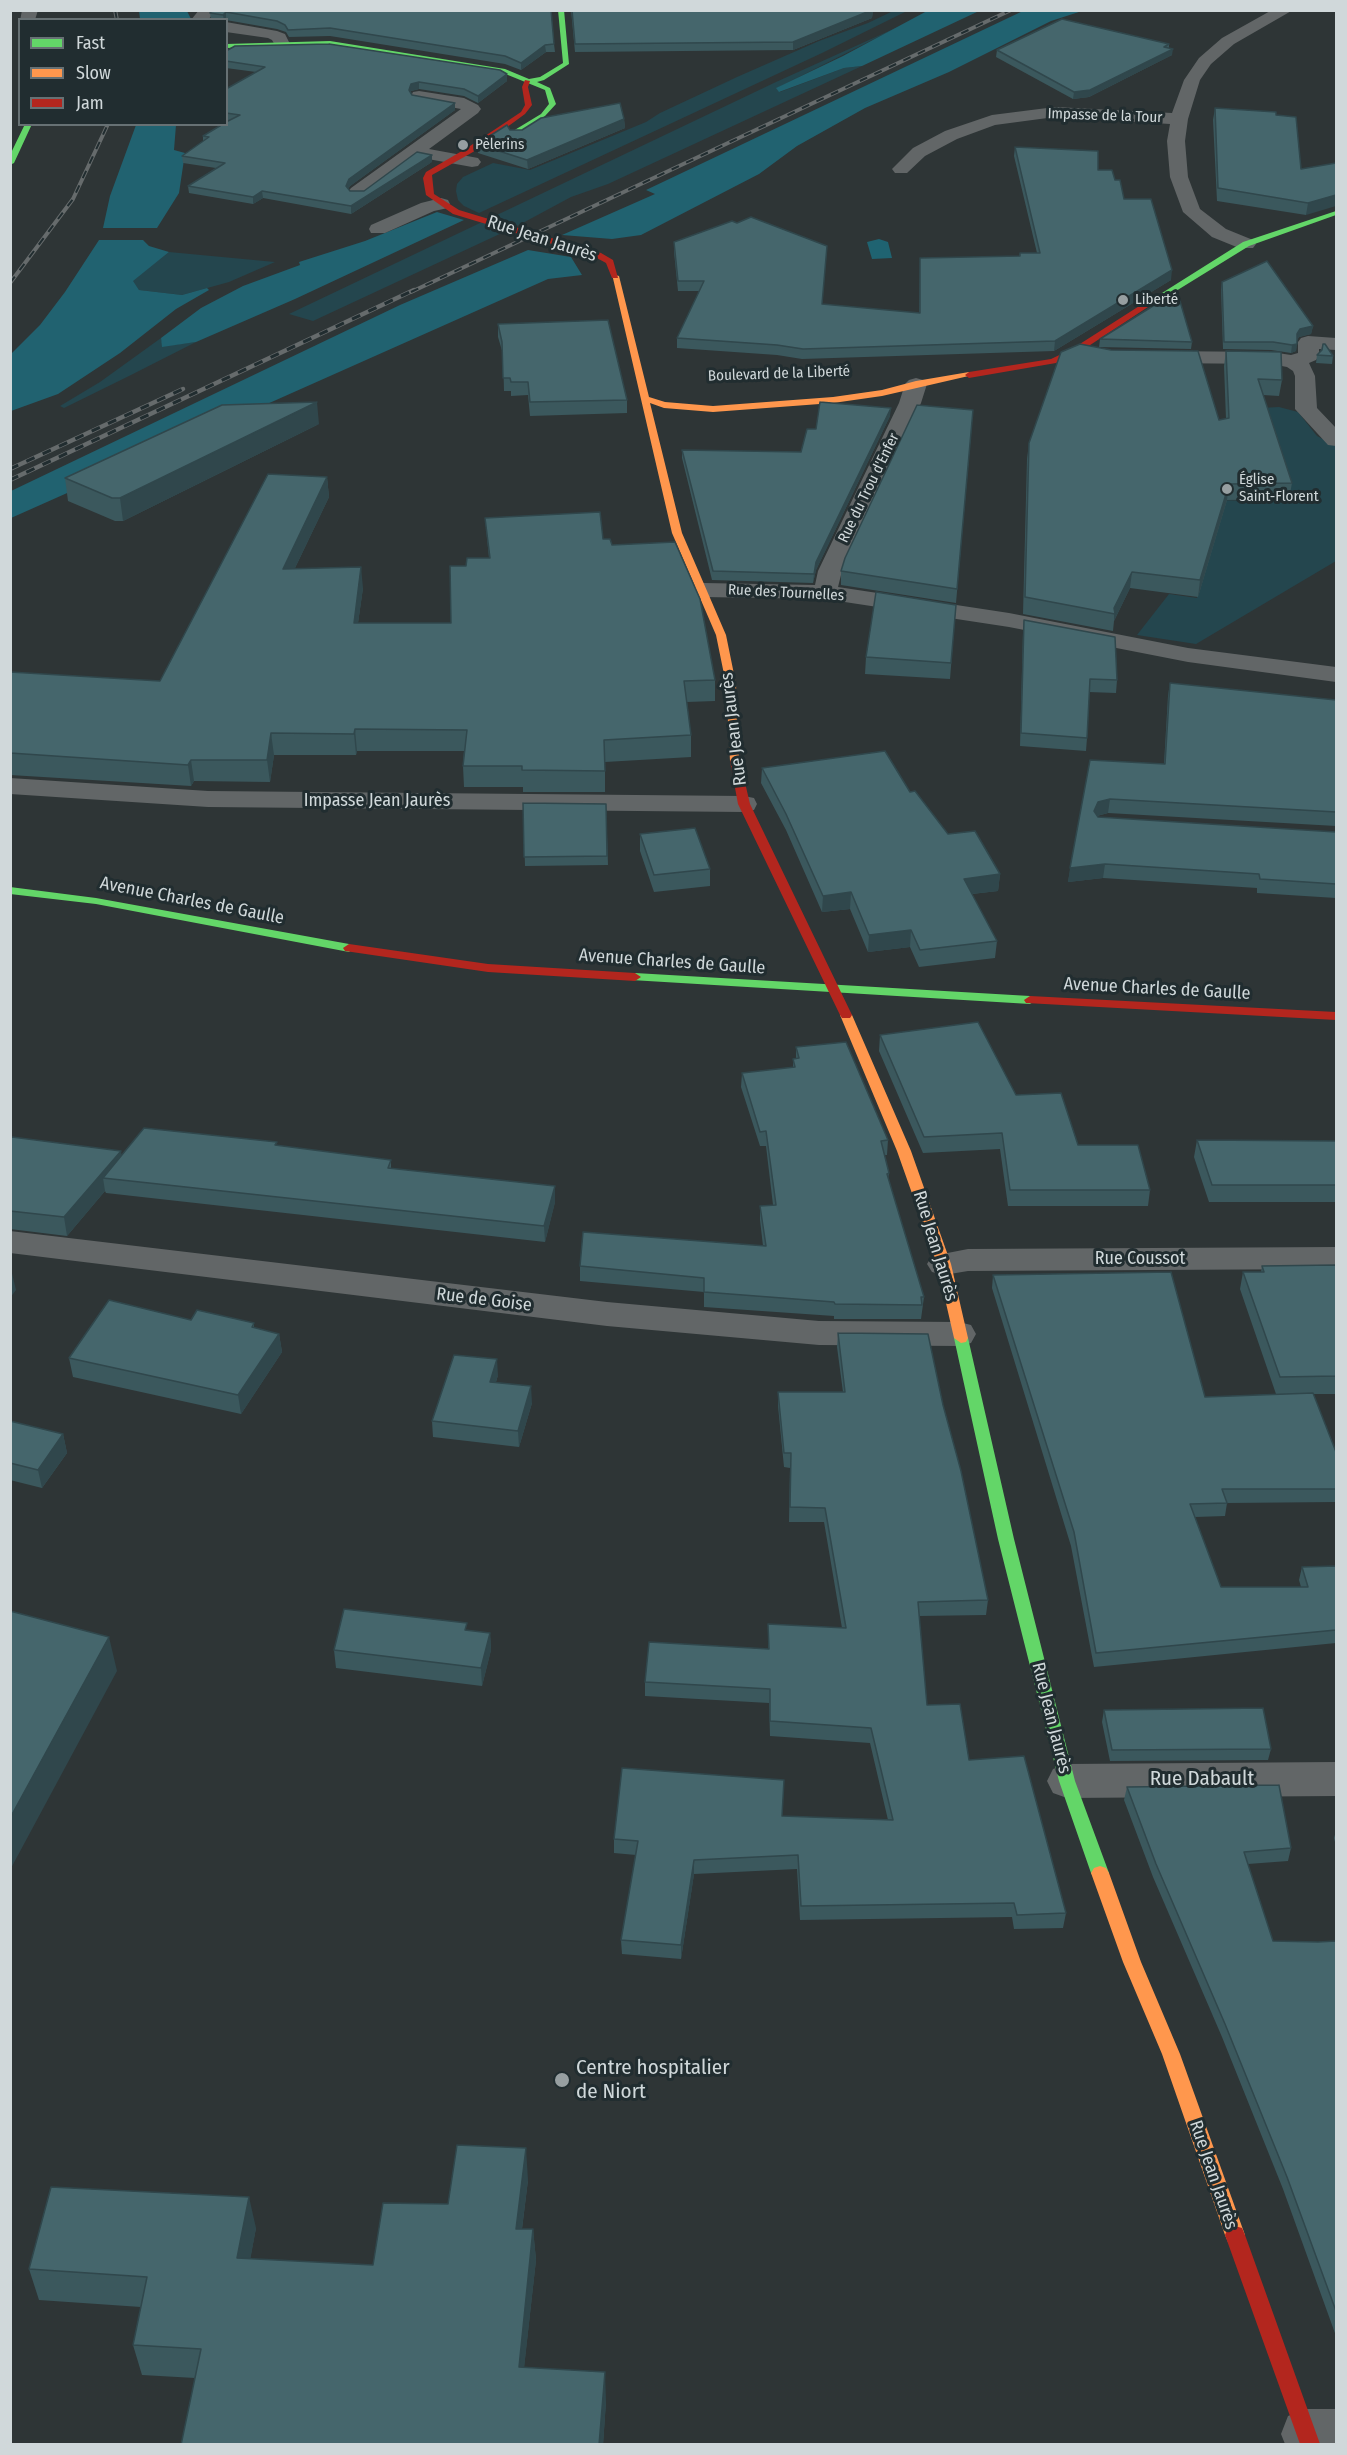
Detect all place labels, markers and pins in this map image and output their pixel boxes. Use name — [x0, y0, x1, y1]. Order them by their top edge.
place label: Pèlerins — [475, 136, 524, 154]
marker: Pèlerins — [456, 138, 470, 152]
place label: Liberté — [1135, 291, 1178, 309]
marker: Liberté — [1116, 293, 1130, 307]
place label: Église Saint-Florent — [1239, 471, 1319, 506]
marker: Église Saint-Florent — [1220, 482, 1234, 496]
place label: Centre hospitalier de Niort — [576, 2055, 729, 2105]
marker: Centre hospitalier de Niort — [553, 2071, 571, 2089]

